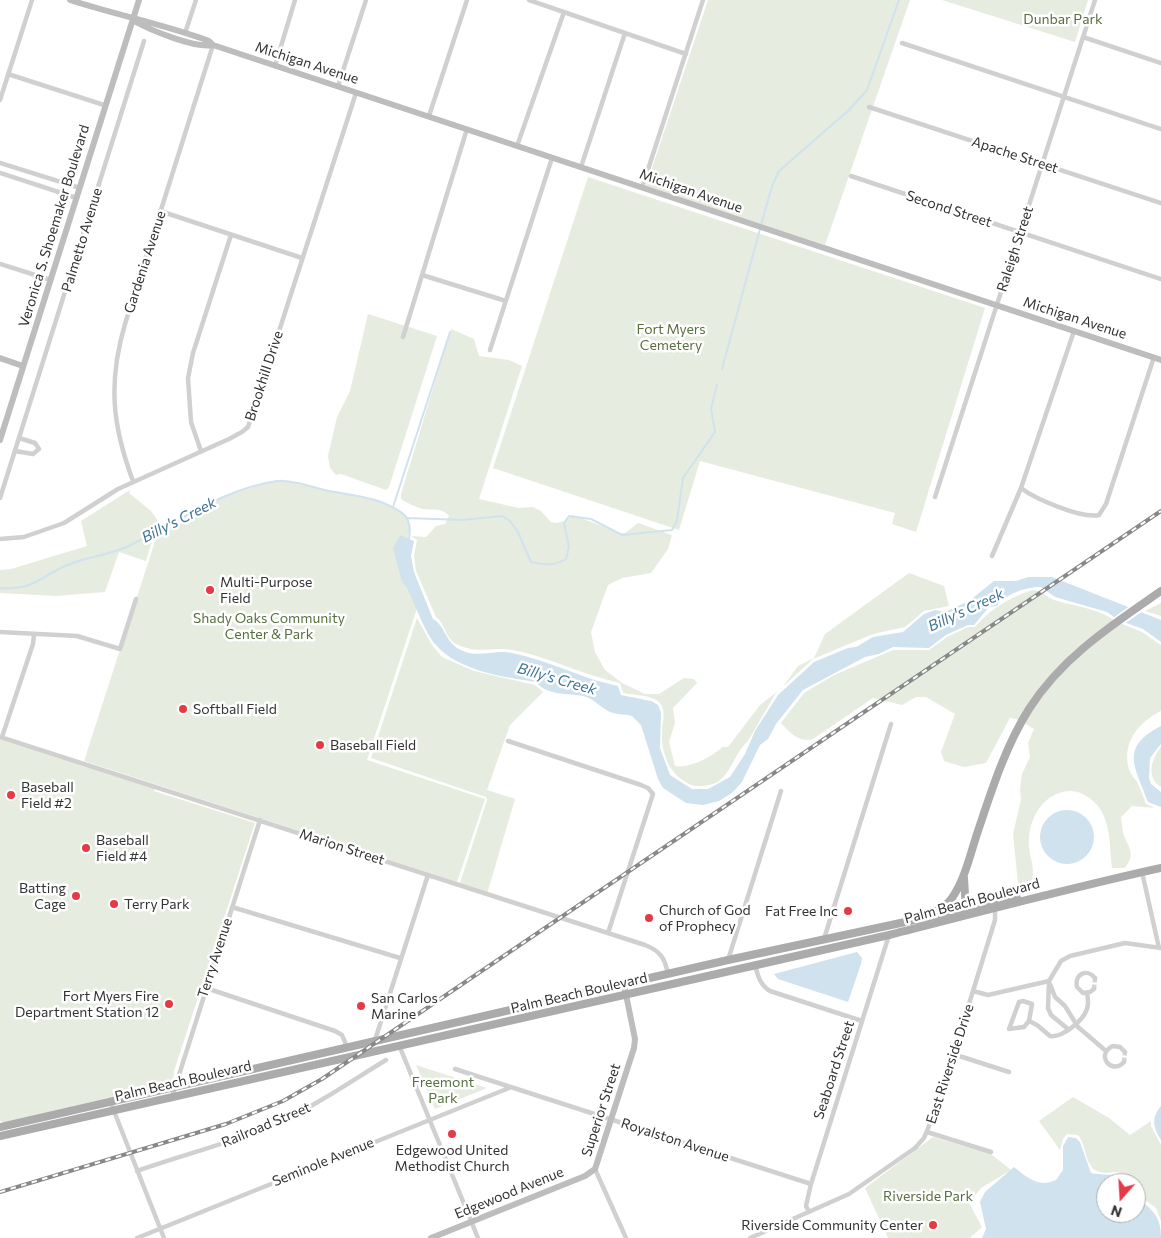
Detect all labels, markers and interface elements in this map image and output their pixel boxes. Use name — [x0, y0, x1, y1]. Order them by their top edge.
park label: Dunbar Park — [1023, 11, 1103, 27]
street label: Michigan Avenue — [253, 38, 361, 88]
street label: Veronica S. Shoemaker Boulevard — [15, 123, 93, 329]
street label: Apache Street — [970, 133, 1060, 177]
street label: Michigan Avenue — [637, 166, 745, 216]
street label: Palmetto Avenue — [58, 186, 106, 294]
street label: Second Street — [904, 187, 994, 231]
street label: Raleigh Street — [993, 204, 1037, 294]
street label: Gardenia Avenue — [121, 209, 169, 315]
street label: Michigan Avenue — [1021, 293, 1129, 343]
park label: Fort Myers Cemetery — [636, 321, 706, 354]
street label: Brookhill Drive — [241, 329, 287, 423]
water label: Billy's Creek — [139, 493, 219, 547]
place label: Multi-Purpose Field — [220, 574, 312, 606]
marker: Multi-Purpose Field — [204, 584, 216, 596]
water label: Billy's Creek — [925, 585, 1007, 635]
park label: Shady Oaks Community Center & Park — [193, 610, 345, 642]
water label: Billy's Creek — [515, 659, 599, 699]
place label: Softball Field — [193, 701, 277, 717]
marker: Softball Field — [177, 703, 189, 715]
place label: Baseball Field — [330, 737, 416, 753]
marker: Baseball Field — [314, 739, 326, 751]
place label: Baseball Field #2 — [21, 779, 74, 812]
marker: Baseball Field #2 — [5, 789, 17, 801]
street label: Marion Street — [297, 825, 387, 869]
place label: Baseball Field #4 — [96, 832, 149, 864]
marker: Baseball Field #4 — [80, 842, 92, 854]
street label: Palm Beach Boulevard — [902, 875, 1042, 927]
place label: Batting Cage — [19, 880, 66, 912]
marker: Batting Cage — [70, 890, 82, 902]
place label: Terry Park — [124, 896, 190, 912]
marker: Terry Park — [108, 898, 120, 910]
place label: Church of God of Prophecy — [659, 902, 751, 934]
place label: Fat Free Inc — [765, 903, 838, 919]
marker: Fat Free Inc — [842, 905, 854, 917]
marker: Church of God of Prophecy — [643, 912, 655, 924]
street label: Terry Avenue — [194, 916, 236, 1000]
street label: Palm Beach Boulevard — [509, 969, 649, 1017]
place label: Fort Myers Fire Department Station 12 — [15, 988, 159, 1020]
place label: San Carlos Marine — [371, 990, 438, 1022]
marker: Fort Myers Fire Department Station 12 — [163, 998, 175, 1010]
marker: San Carlos Marine — [355, 1000, 367, 1012]
street label: East Riverside Drive — [923, 1002, 977, 1126]
street label: Seaboard Street — [810, 1019, 858, 1121]
street label: Palm Beach Boulevard — [113, 1057, 253, 1105]
street label: Superior Street — [578, 1061, 624, 1159]
park label: Freemont Park — [412, 1074, 474, 1106]
street label: Railroad Street — [219, 1099, 313, 1151]
street label: Royalston Avenue — [619, 1115, 731, 1165]
marker: Edgewood United Methodist Church — [446, 1128, 458, 1140]
street label: Seminole Avenue — [270, 1134, 376, 1190]
place label: Edgewood United Methodist Church — [395, 1142, 509, 1174]
street label: Edgewood Avenue — [452, 1163, 566, 1223]
north arrow — [1096, 1173, 1146, 1223]
park label: Riverside Park — [883, 1188, 973, 1204]
text: N — [1109, 1202, 1124, 1221]
place label: Riverside Community Center — [741, 1217, 923, 1233]
marker: Riverside Community Center — [927, 1219, 939, 1231]

